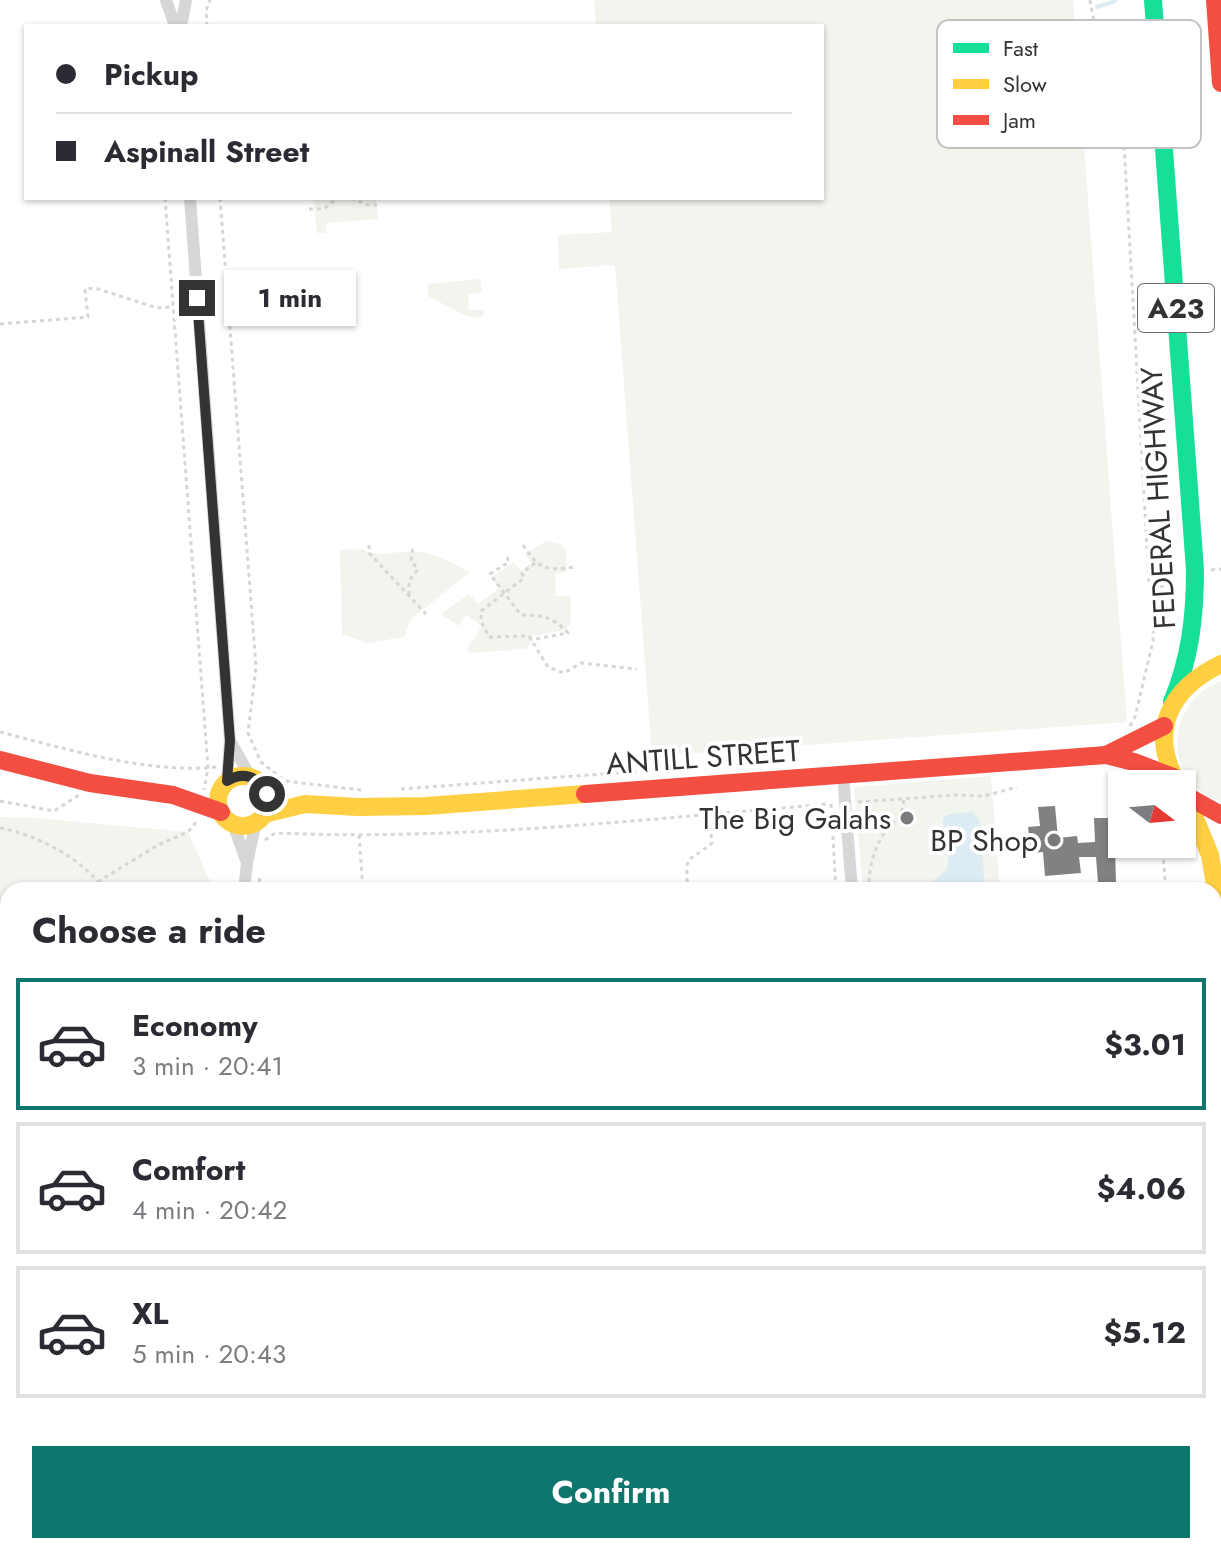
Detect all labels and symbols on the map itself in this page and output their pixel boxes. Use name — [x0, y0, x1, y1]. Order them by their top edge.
legend — [937, 20, 1201, 148]
text: Fast — [1003, 32, 1039, 64]
text: Slow — [1003, 68, 1047, 100]
text: Jam — [1000, 104, 1036, 136]
callout: 1 min — [225, 270, 357, 326]
route end — [179, 280, 215, 316]
road number: A23 — [1138, 284, 1214, 332]
street label: FEDERAL HIGHWAY — [1130, 366, 1186, 630]
street label: ANTILL STREET — [604, 729, 802, 785]
north arrow — [1108, 770, 1196, 858]
route start — [249, 776, 285, 812]
place label: The Big Galahs — [699, 797, 891, 840]
marker: The Big Galahs — [898, 809, 916, 827]
place label: BP Shop — [930, 819, 1038, 862]
marker: BP Shop — [1045, 831, 1063, 849]

